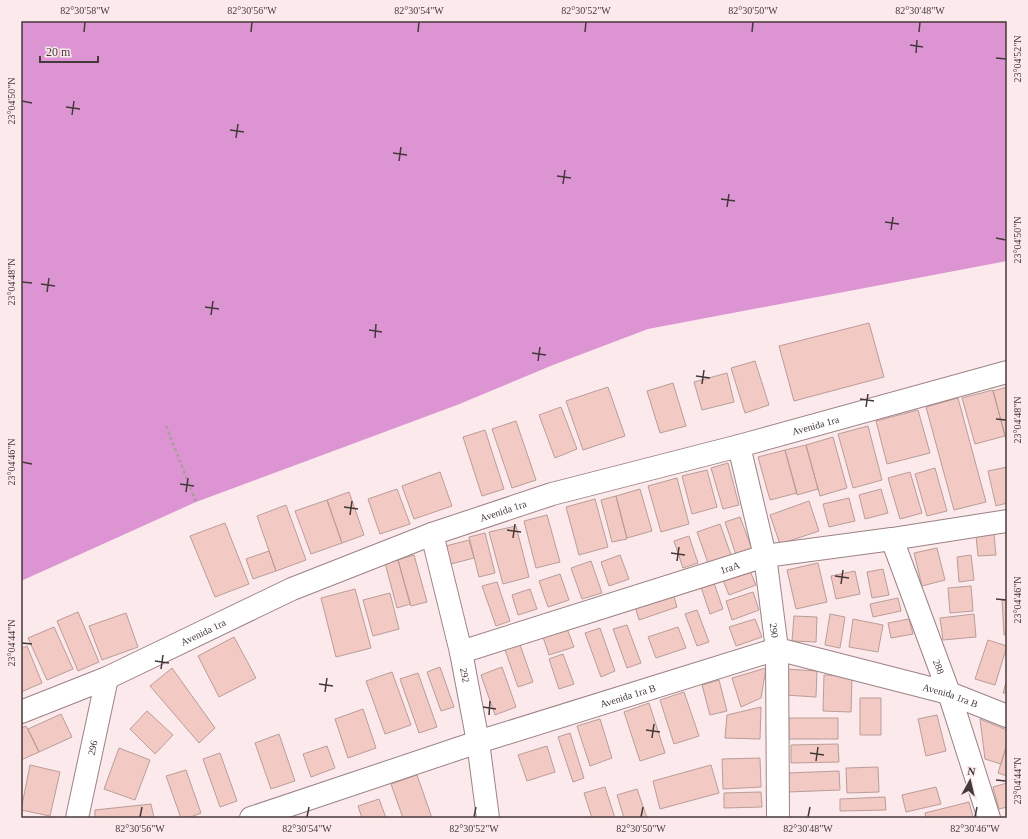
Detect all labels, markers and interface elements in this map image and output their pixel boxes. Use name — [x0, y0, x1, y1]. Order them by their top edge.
text: 82°30'58"W — [60, 5, 110, 16]
text: 82°30'56"W — [227, 5, 277, 16]
text: 82°30'54"W — [394, 5, 444, 16]
text: 82°30'52"W — [561, 5, 611, 16]
text: 82°30'50"W — [728, 5, 778, 16]
text: 82°30'48"W — [895, 5, 945, 16]
text: 23°04'52"N — [1012, 35, 1023, 83]
scale bar — [40, 38, 98, 64]
text: 20 m — [46, 45, 71, 59]
text: 23°04'50"N — [6, 77, 17, 125]
text: 23°04'50"N — [1012, 216, 1023, 264]
text: 23°04'48"N — [6, 258, 17, 306]
text: 23°04'48"N — [1012, 396, 1023, 444]
street label: Avenida 1ra — [791, 413, 841, 437]
text: 23°04'46"N — [6, 438, 17, 486]
street label: Avenida 1ra — [478, 497, 528, 523]
street label: 1raA — [719, 559, 742, 575]
text: 23°04'46"N — [1012, 576, 1023, 624]
street label: Avenida 1ra — [179, 616, 228, 647]
text: 23°04'44"N — [6, 619, 17, 667]
street label: 290 — [768, 622, 781, 638]
street label: 288 — [931, 658, 947, 675]
street label: 292 — [459, 667, 472, 683]
street label: Avenida 1ra B — [922, 681, 980, 710]
street label: Avenida 1ra B — [598, 682, 657, 709]
street label: 296 — [85, 739, 99, 756]
text: 23°04'44"N — [1012, 757, 1023, 805]
north arrow — [950, 761, 990, 801]
text: N — [967, 765, 976, 778]
text: 82°30'56"W — [115, 823, 165, 834]
text: 82°30'54"W — [282, 823, 332, 834]
text: 82°30'52"W — [449, 823, 499, 834]
text: 82°30'50"W — [616, 823, 666, 834]
text: 82°30'48"W — [783, 823, 833, 834]
text: 82°30'46"W — [950, 823, 1000, 834]

